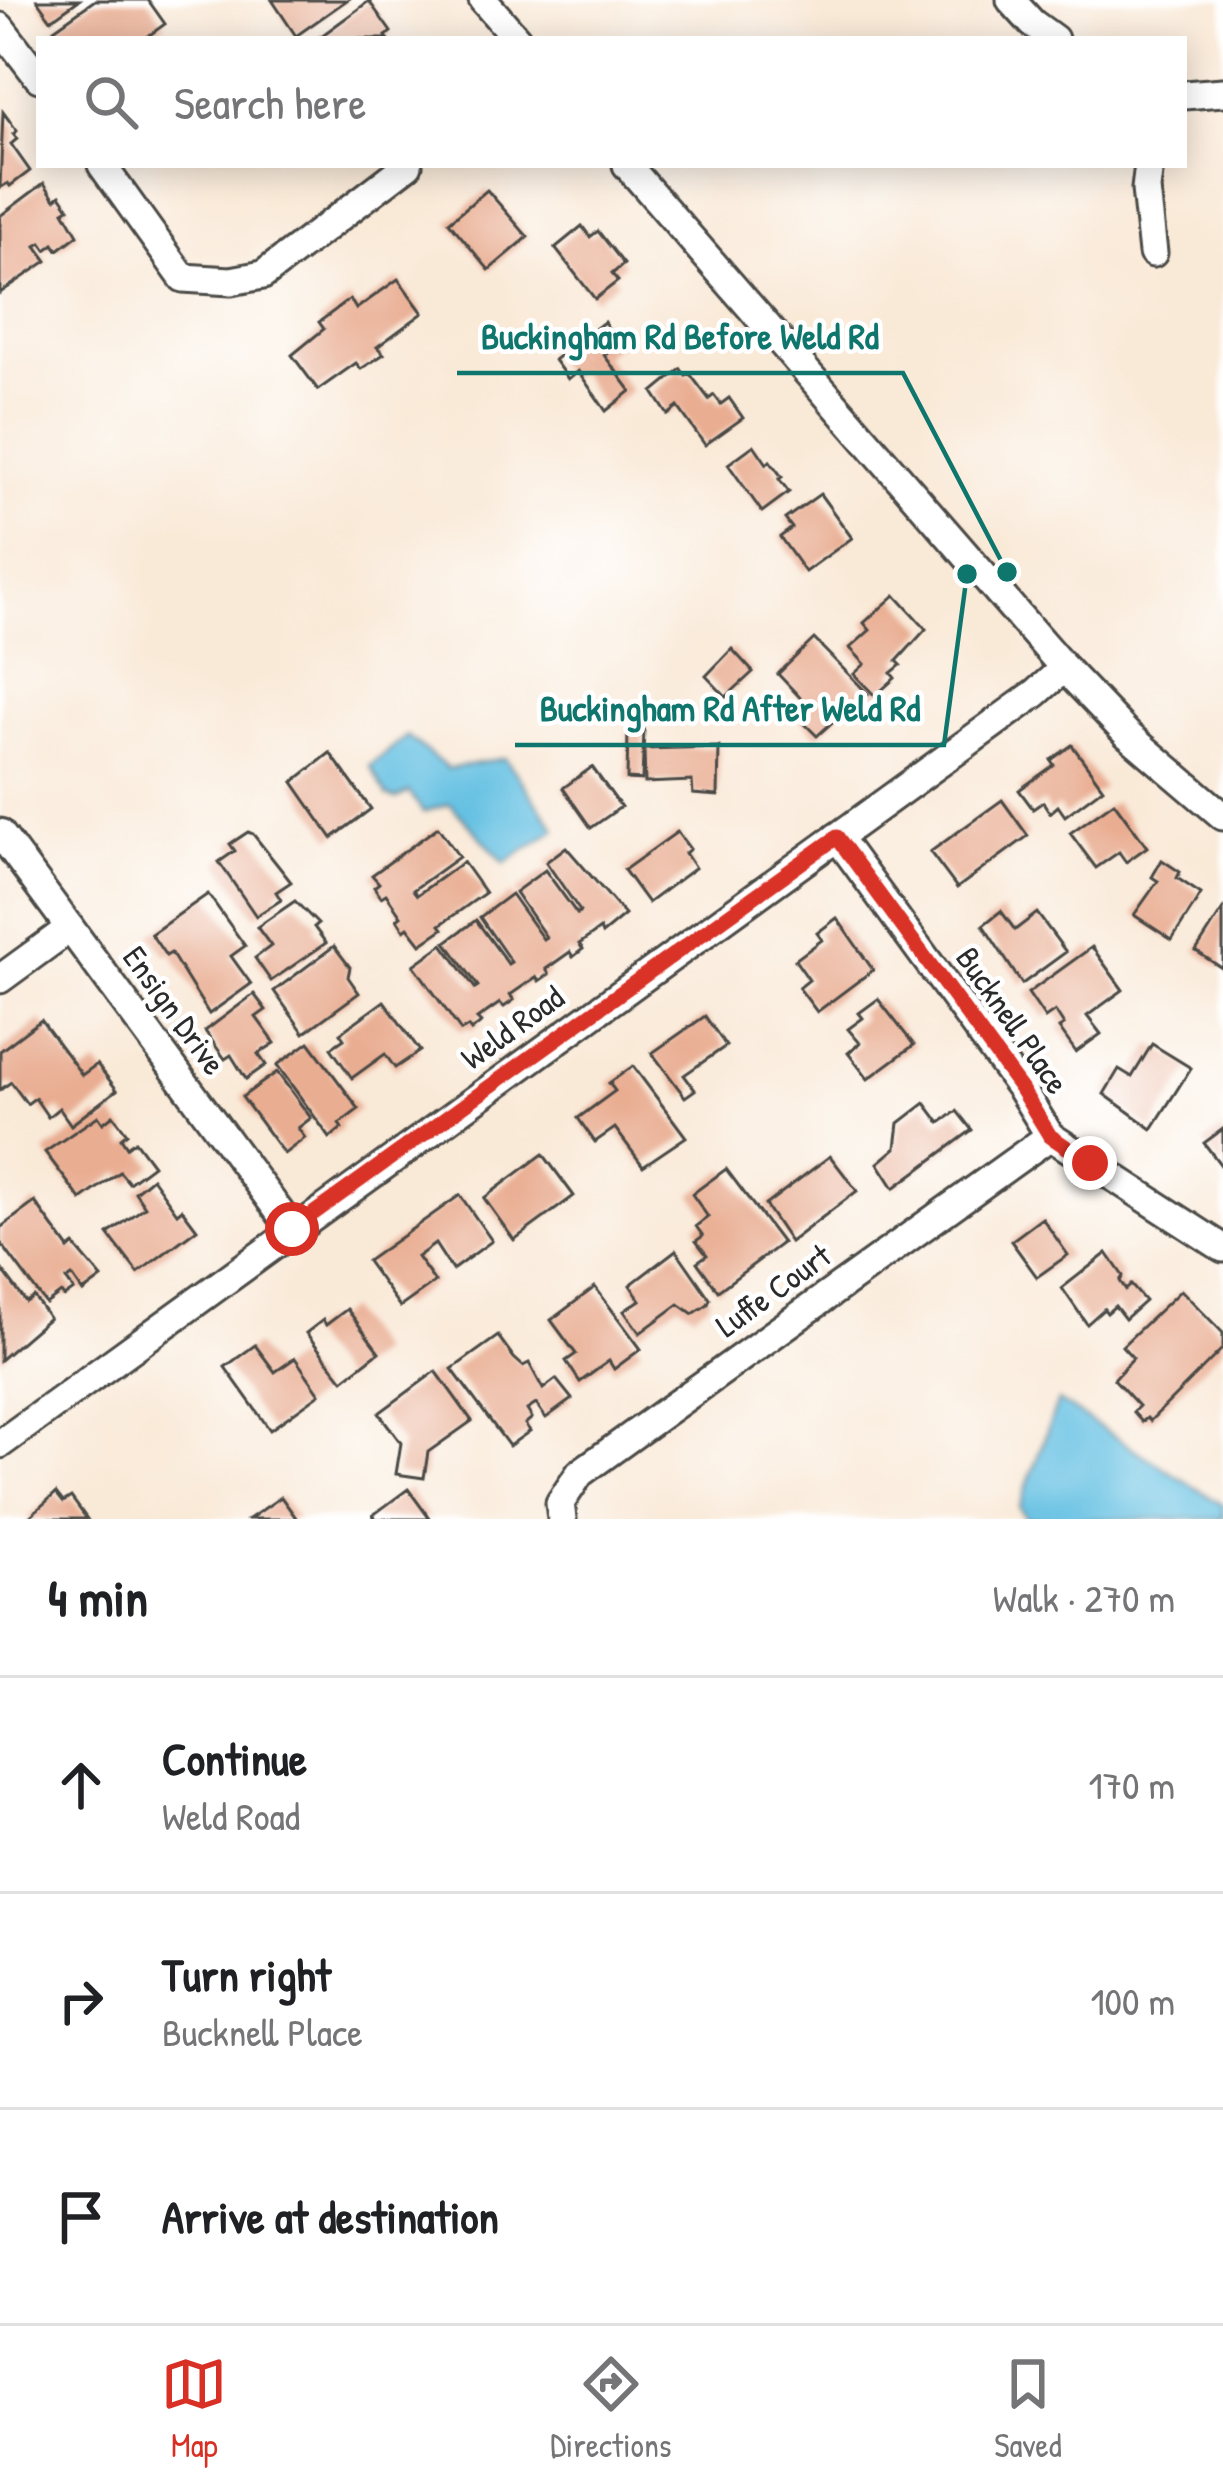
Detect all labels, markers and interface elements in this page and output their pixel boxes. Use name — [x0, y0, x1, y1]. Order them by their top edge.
search box — [36, 36, 1187, 168]
icon: search — [78, 69, 144, 135]
text: Search here — [174, 72, 366, 133]
callout: Buckingham Rd Before Weld Rd — [457, 301, 903, 373]
text: Buckingham Rd Before Weld Rd — [481, 311, 879, 361]
callout: Buckingham Rd After Weld Rd — [515, 673, 944, 745]
text: Buckingham Rd After Weld Rd — [540, 683, 920, 733]
street label: Ensign Drive — [113, 937, 237, 1084]
street label: Bucknell Place — [946, 938, 1080, 1102]
street label: Weld Road — [452, 975, 572, 1079]
route end — [1063, 1136, 1117, 1190]
route start — [265, 1202, 319, 1256]
street label: Luffe Court — [707, 1233, 840, 1347]
text: 4 min — [48, 1563, 148, 1632]
text: Walk · 270 m — [993, 1571, 1175, 1624]
text: Continue — [162, 1728, 307, 1789]
icon: ahead — [48, 1752, 114, 1818]
text: 170 m — [1089, 1758, 1175, 1811]
text: Weld Road — [162, 1789, 300, 1842]
text: Turn right — [162, 1944, 331, 2005]
icon: right — [48, 1968, 114, 2034]
text: 100 m — [1090, 1974, 1175, 2027]
text: Bucknell Place — [162, 2005, 363, 2058]
icon: arrive — [48, 2184, 114, 2250]
text: Arrive at destination — [162, 2186, 499, 2247]
tab: Map — [161, 2351, 227, 2467]
tab: Directions — [550, 2351, 672, 2467]
tab: Saved — [994, 2351, 1062, 2467]

